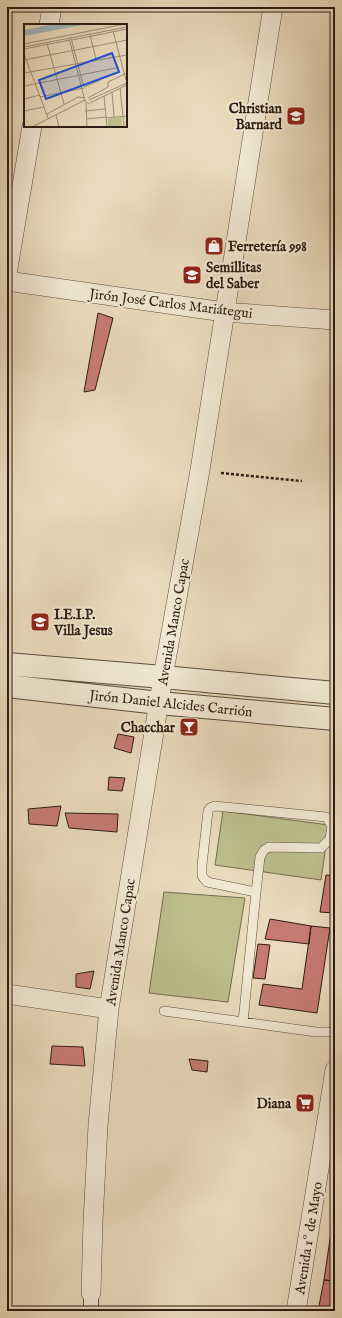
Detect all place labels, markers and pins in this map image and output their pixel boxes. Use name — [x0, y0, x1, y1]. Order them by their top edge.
place label: Christian Barnard — [229, 100, 283, 134]
school or university icon: Christian Barnard — [285, 105, 307, 127]
shop icon: Ferretería 998 — [203, 235, 225, 257]
place label: Ferretería 998 — [228, 238, 307, 256]
place label: Semillitas del Saber — [206, 259, 261, 293]
school or university icon: Semillitas del Saber — [181, 264, 203, 286]
place label: I.E.I.P. Villa Jesus — [53, 606, 113, 640]
school or university icon: I.E.I.P. Villa Jesus — [29, 611, 51, 633]
bar icon: Chacchar — [178, 716, 200, 738]
place label: Chacchar — [121, 719, 176, 737]
supermarket icon: Diana — [294, 1092, 316, 1114]
place label: Diana — [256, 1095, 292, 1113]

